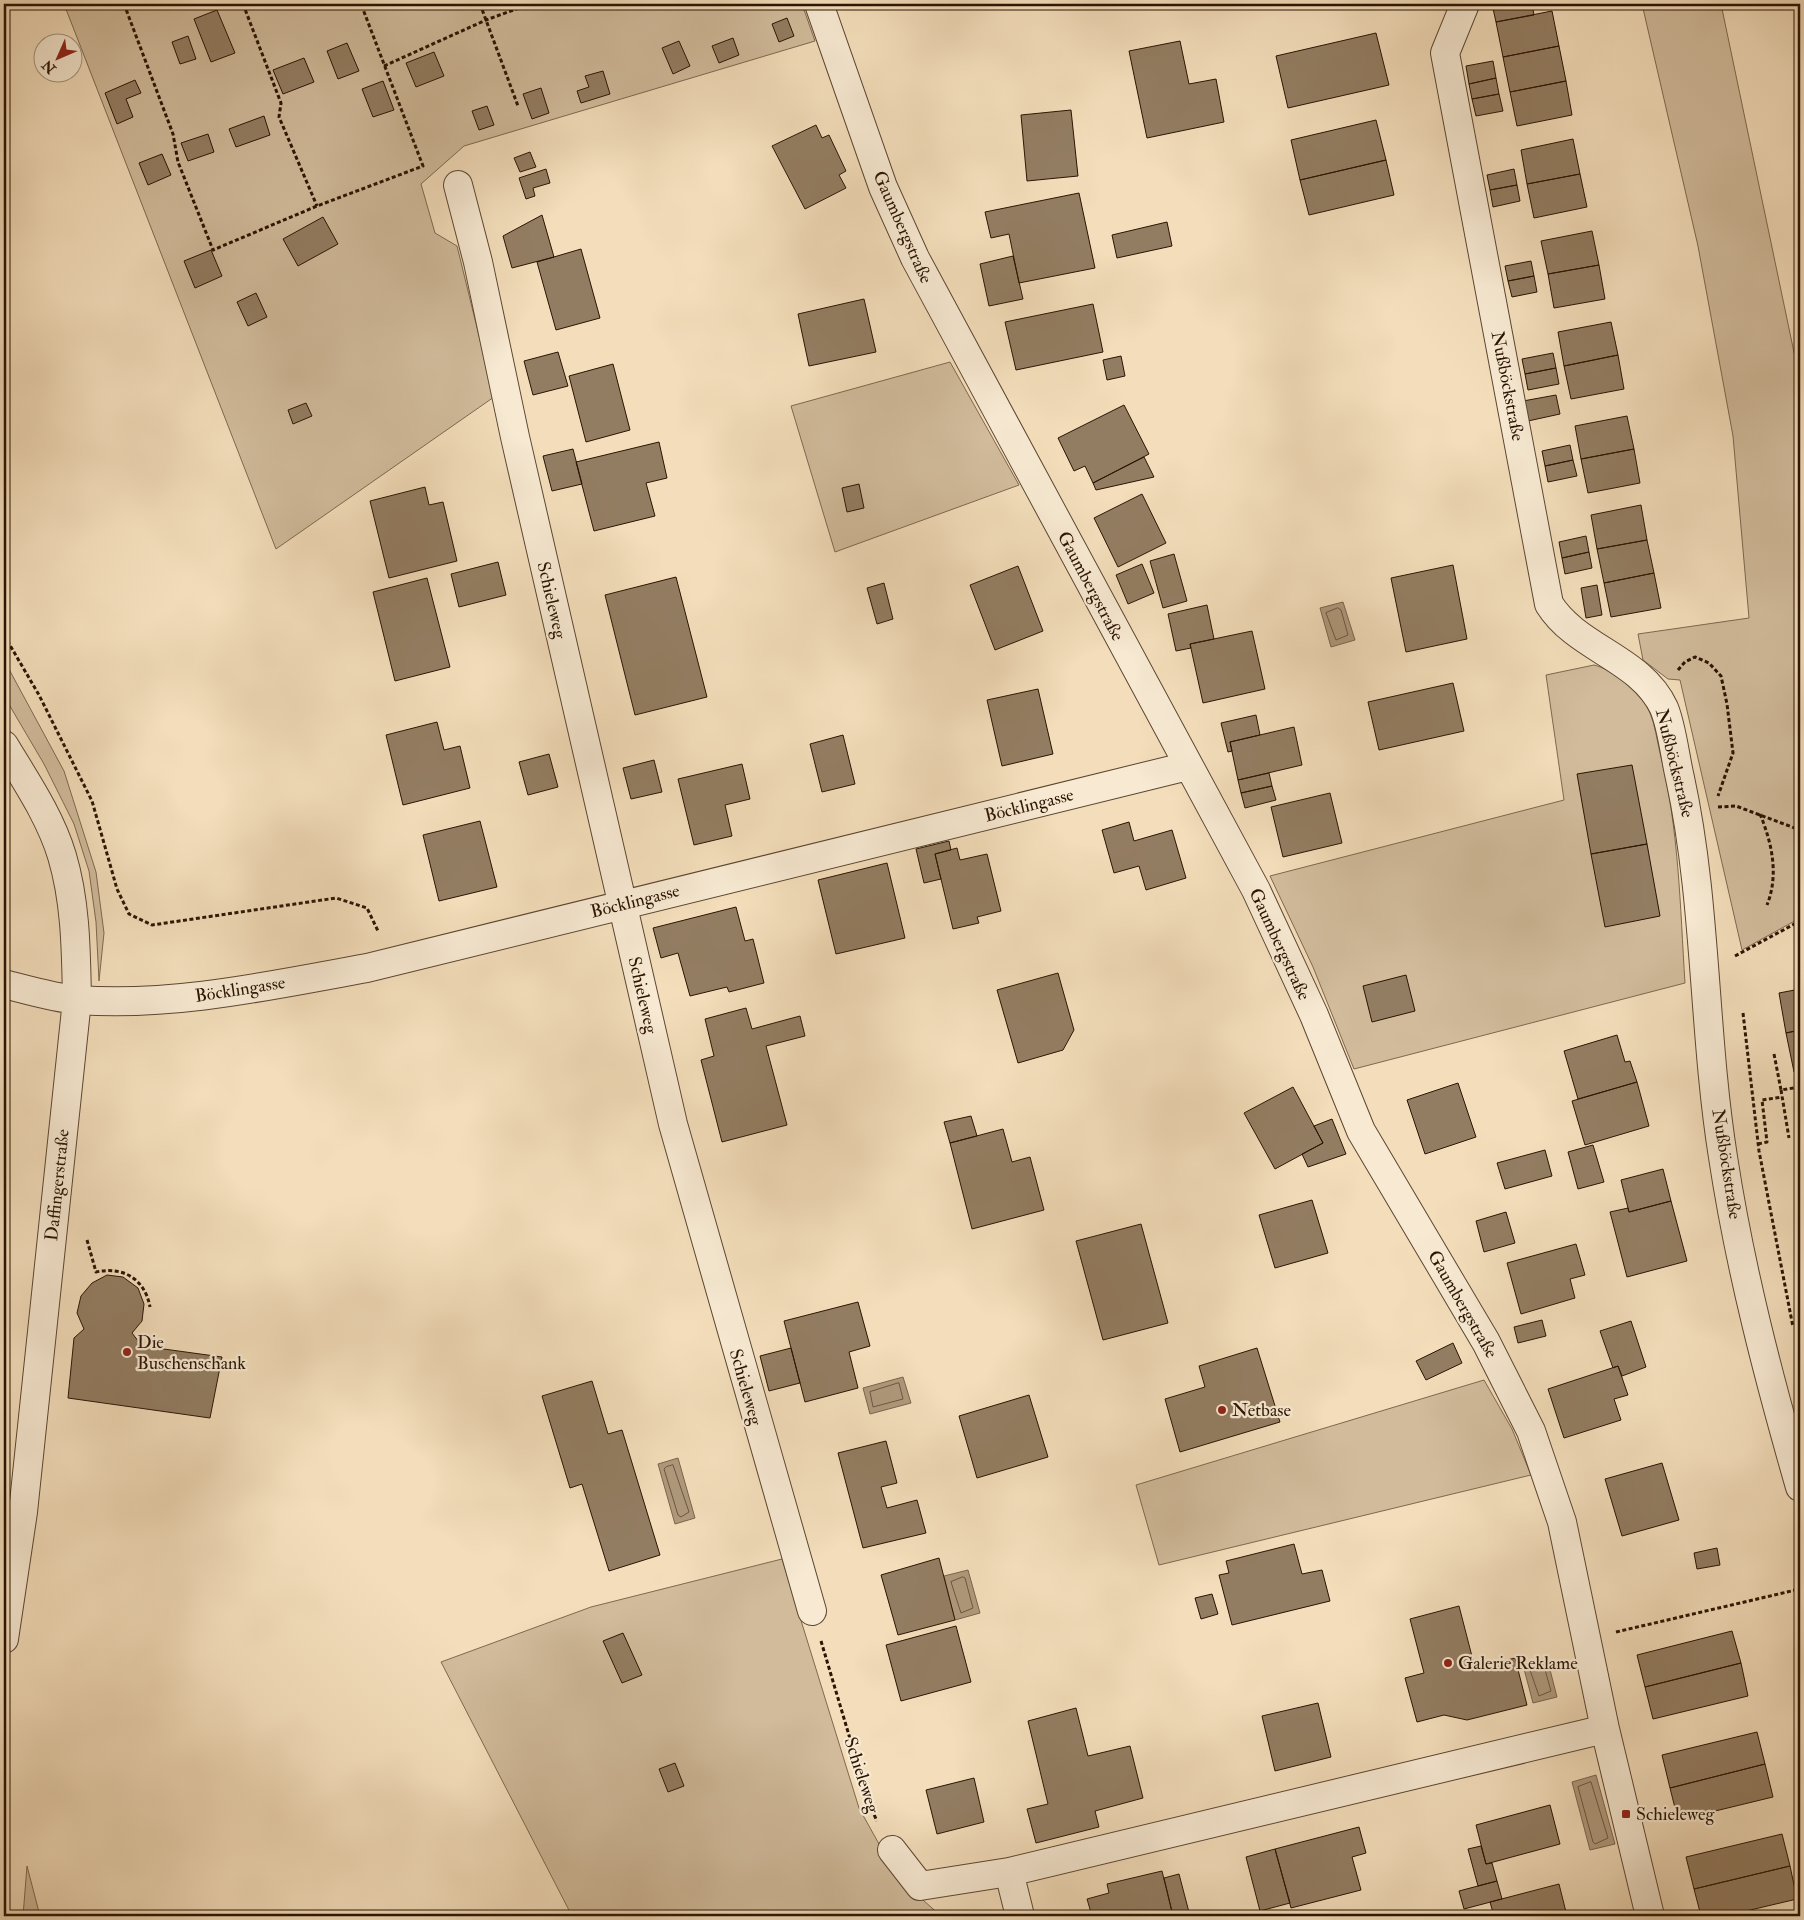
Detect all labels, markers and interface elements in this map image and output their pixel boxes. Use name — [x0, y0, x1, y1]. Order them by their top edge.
north arrow — [32, 32, 82, 82]
text: N — [38, 56, 60, 78]
street label: Gaumbergstraße — [867, 167, 938, 288]
street label: Nußböckstraße — [1486, 329, 1530, 443]
street label: Gaumbergstraße — [1052, 527, 1129, 645]
street label: Schieleweg — [531, 559, 572, 642]
street label: Nußböckstraße — [1650, 706, 1699, 820]
street label: Böcklingasse — [982, 783, 1077, 828]
street label: Böcklingasse — [588, 879, 683, 924]
street label: Gaumbergstraße — [1244, 885, 1316, 1004]
street label: Schieleweg — [622, 954, 663, 1037]
street label: Böcklingasse — [193, 971, 287, 1008]
street label: Nußböckstraße — [1706, 1107, 1747, 1221]
street label: Daffingerstraße — [40, 1128, 75, 1242]
street label: Gaumbergstraße — [1422, 1246, 1503, 1363]
place label: Die Buschenschank — [137, 1331, 246, 1375]
marker: Die Buschenschank — [121, 1346, 133, 1358]
street label: Schieleweg — [724, 1346, 768, 1429]
place label: Netbase — [1232, 1399, 1291, 1422]
marker: Netbase — [1216, 1404, 1228, 1416]
place label: Galerie Reklame — [1458, 1652, 1578, 1675]
marker: Galerie Reklame — [1442, 1657, 1454, 1669]
street label: Schieleweg — [838, 1734, 885, 1817]
place label: Schieleweg — [1636, 1803, 1716, 1826]
marker: Schieleweg — [1620, 1808, 1632, 1820]

